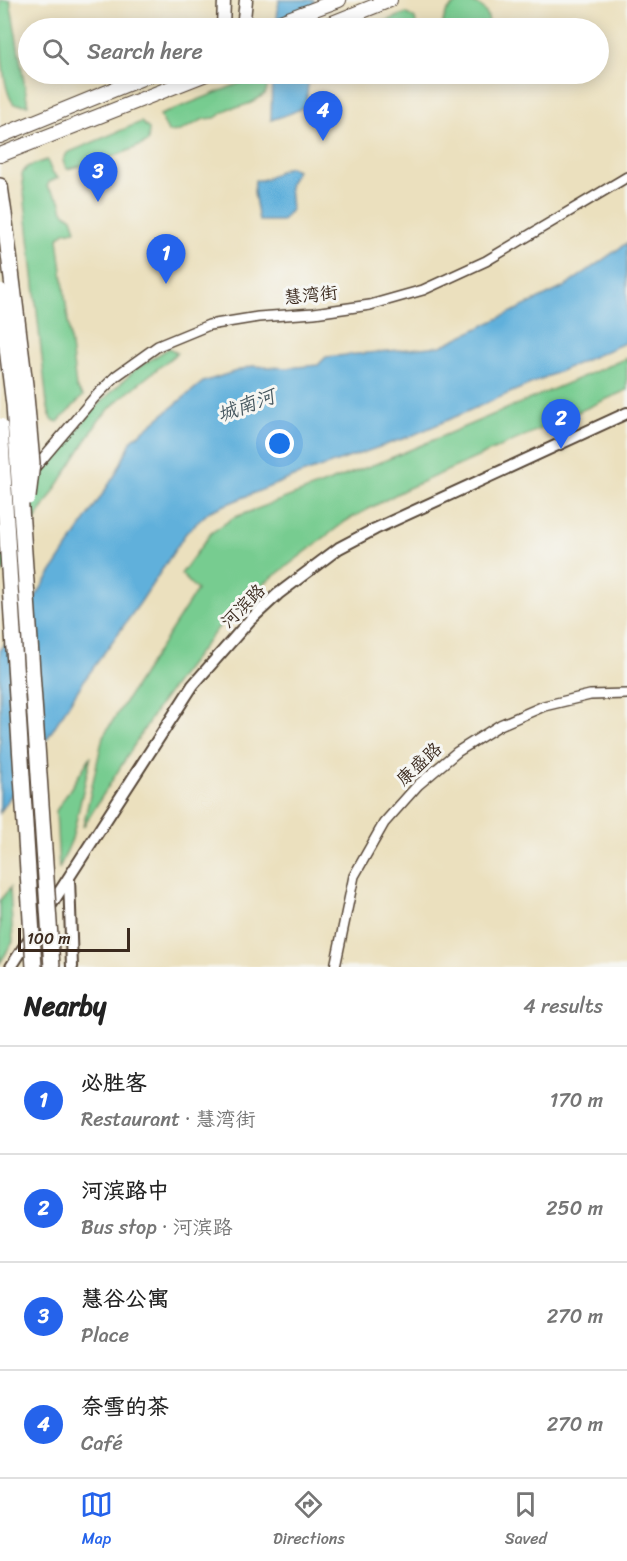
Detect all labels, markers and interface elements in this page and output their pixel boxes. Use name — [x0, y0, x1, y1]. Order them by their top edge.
search box — [18, 18, 609, 84]
text: Search here — [87, 32, 203, 71]
icon: search — [39, 35, 72, 68]
pin: 4 — [304, 92, 342, 141]
pin: 3 — [78, 152, 118, 202]
pin: 1 — [146, 234, 186, 284]
street label: 慧湾街 — [282, 276, 340, 314]
water label: 城南河 — [212, 378, 283, 432]
pin: 2 — [542, 400, 580, 449]
your location — [265, 429, 294, 458]
street label: 河滨路 — [213, 576, 273, 636]
street label: 康盛路 — [388, 734, 450, 794]
text: 100 m — [27, 924, 71, 953]
scale bar — [18, 925, 130, 953]
text: Nearby — [24, 983, 106, 1029]
text: 4 results — [523, 989, 603, 1024]
text: 必胜客 — [81, 1063, 147, 1102]
text: 1 — [39, 1083, 48, 1118]
text: 170 m — [550, 1083, 603, 1118]
text: Restaurant · 慧湾街 — [81, 1102, 256, 1137]
text: 河滨路中 — [81, 1171, 169, 1210]
text: 2 — [38, 1191, 49, 1226]
text: 250 m — [546, 1191, 603, 1226]
text: Bus stop · 河滨路 — [81, 1210, 232, 1245]
text: 慧谷公寓 — [81, 1279, 169, 1318]
text: 3 — [38, 1299, 49, 1334]
text: 270 m — [547, 1299, 603, 1334]
text: Place — [81, 1318, 129, 1353]
text: 奈雪的茶 — [81, 1387, 169, 1426]
text: 4 — [37, 1407, 50, 1442]
text: 270 m — [547, 1407, 603, 1442]
text: Café — [81, 1426, 123, 1461]
tab: Map — [80, 1488, 113, 1553]
tab: Directions — [273, 1488, 345, 1553]
tab: Saved — [505, 1488, 547, 1553]

